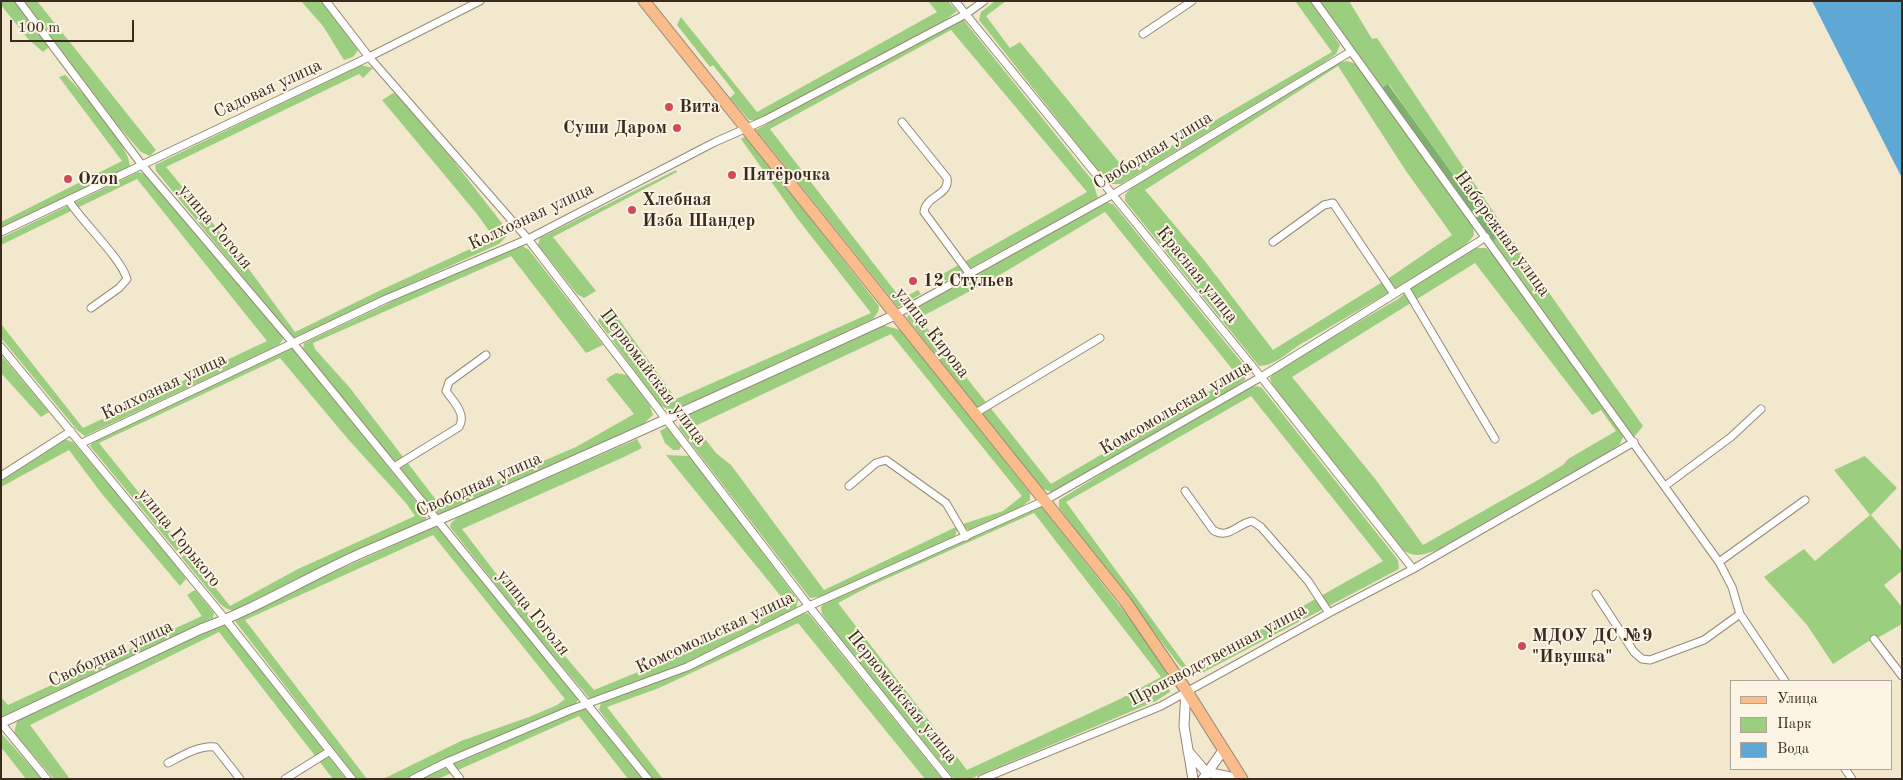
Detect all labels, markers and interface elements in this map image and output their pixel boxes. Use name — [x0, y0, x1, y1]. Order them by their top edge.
scale bar — [12, 10, 136, 42]
text: 100 m — [18, 21, 60, 36]
street label: Садовая улица — [211, 55, 325, 123]
place label: Вита — [679, 96, 720, 118]
marker: Вита — [663, 101, 675, 113]
street label: Свободная улица — [1090, 107, 1216, 195]
place label: Суши Даром — [563, 117, 667, 139]
marker: Суши Даром — [671, 122, 683, 134]
place label: Пятёрочка — [742, 164, 830, 186]
street label: Набережная улица — [1449, 167, 1555, 301]
place label: Ozon — [78, 168, 118, 190]
marker: Пятёрочка — [726, 169, 738, 181]
marker: Ozon — [62, 173, 74, 185]
street label: Колхозная улица — [465, 178, 597, 256]
street label: улица Гоголя — [173, 180, 257, 274]
place label: Хлебная Изба Шандер — [642, 189, 755, 232]
marker: Хлебная Изба Шандер — [626, 204, 638, 216]
street label: Красная улица — [1151, 222, 1243, 328]
place label: 12 Стульев — [923, 270, 1014, 292]
marker: 12 Стульев — [907, 275, 919, 287]
street label: улица Кирова — [890, 283, 974, 383]
street label: Первомайская улица — [595, 305, 711, 449]
street label: Колхозная улица — [98, 348, 230, 426]
street label: Комсомольская улица — [1096, 356, 1256, 460]
street label: Свободная улица — [413, 448, 545, 522]
street label: улица Горького — [133, 484, 225, 592]
street label: улица Гоголя — [492, 566, 574, 660]
street label: Комсомольская улица — [632, 587, 798, 679]
street label: Производственная улица — [1125, 599, 1311, 711]
street label: Свободная улица — [45, 616, 177, 692]
place label: МДОУ ДС №9 "Ивушка" — [1532, 625, 1652, 668]
street label: Первомайская улица — [842, 626, 962, 768]
marker: МДОУ ДС №9 "Ивушка" — [1516, 640, 1528, 652]
legend — [1730, 680, 1893, 770]
text: Улица — [1777, 692, 1818, 707]
text: Парк — [1777, 717, 1812, 732]
text: Вода — [1777, 742, 1809, 757]

